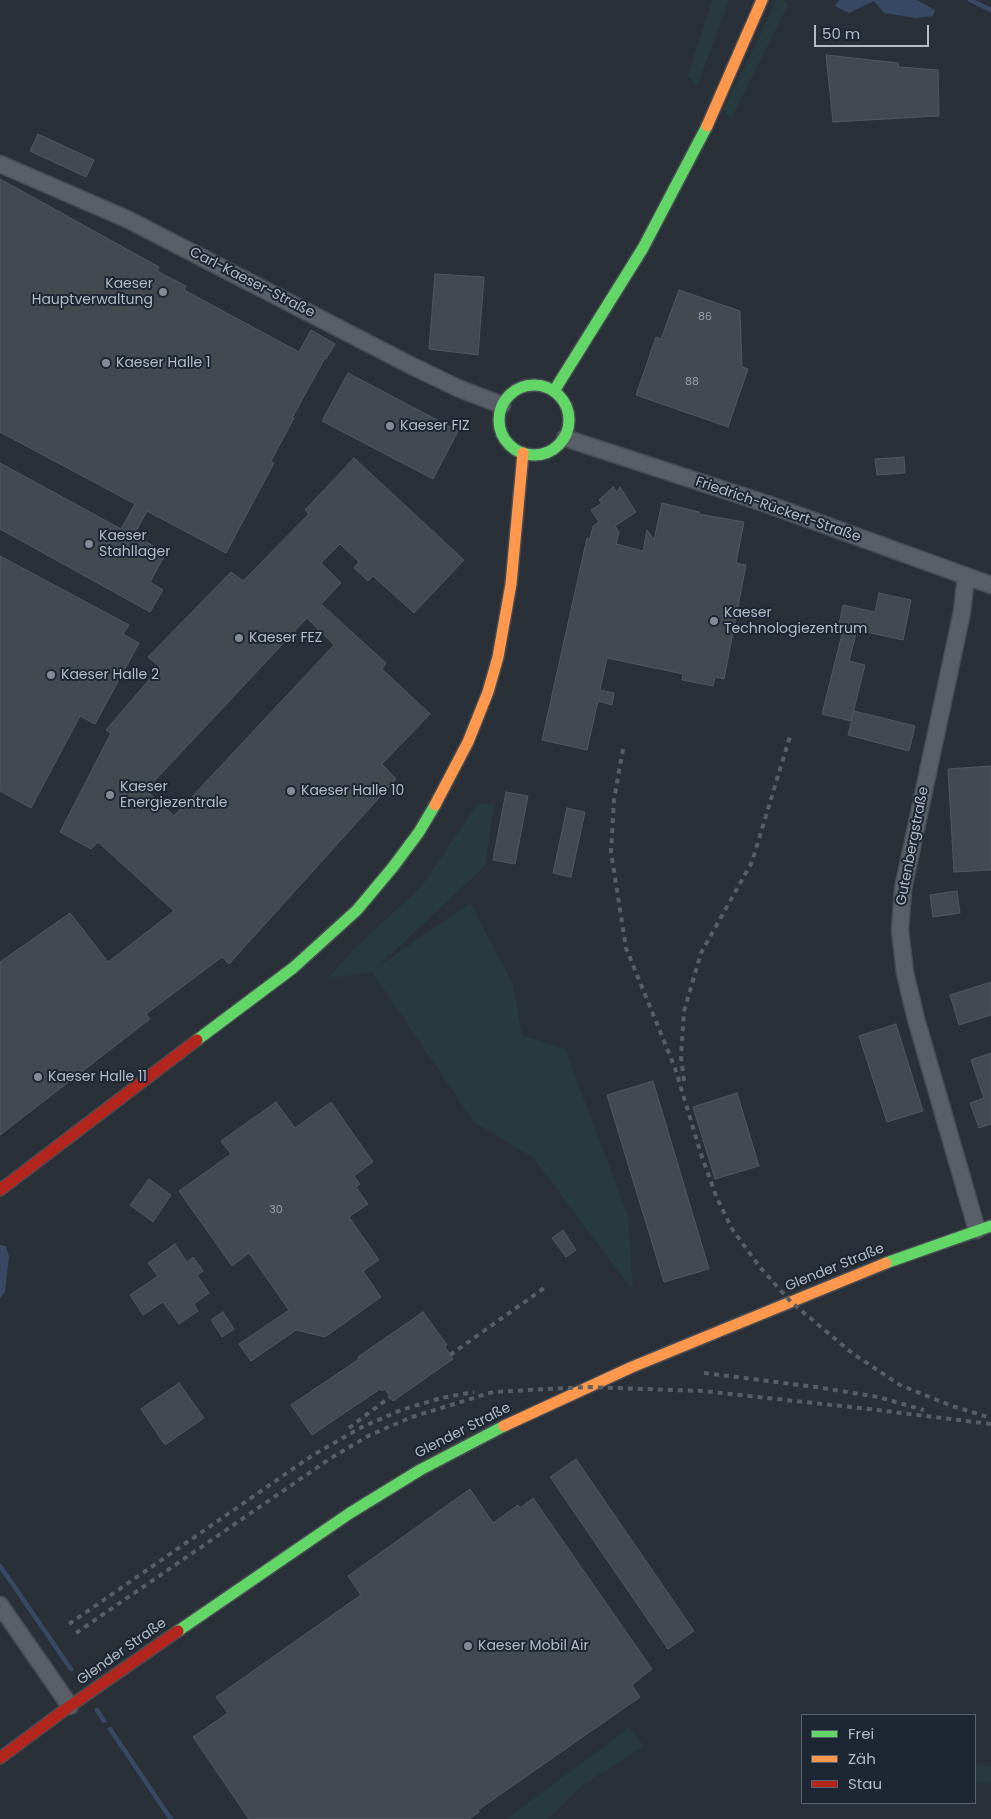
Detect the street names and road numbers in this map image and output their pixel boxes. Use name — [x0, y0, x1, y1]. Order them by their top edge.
street label: Carl-Kaeser-Straße — [187, 244, 317, 322]
street label: Friedrich-Rückert-Straße — [693, 474, 863, 546]
street label: Gutenbergstraße — [893, 785, 933, 907]
street label: Glender Straße — [783, 1240, 887, 1296]
street label: Glender Straße — [412, 1400, 514, 1462]
street label: Glender Straße — [74, 1615, 170, 1689]

